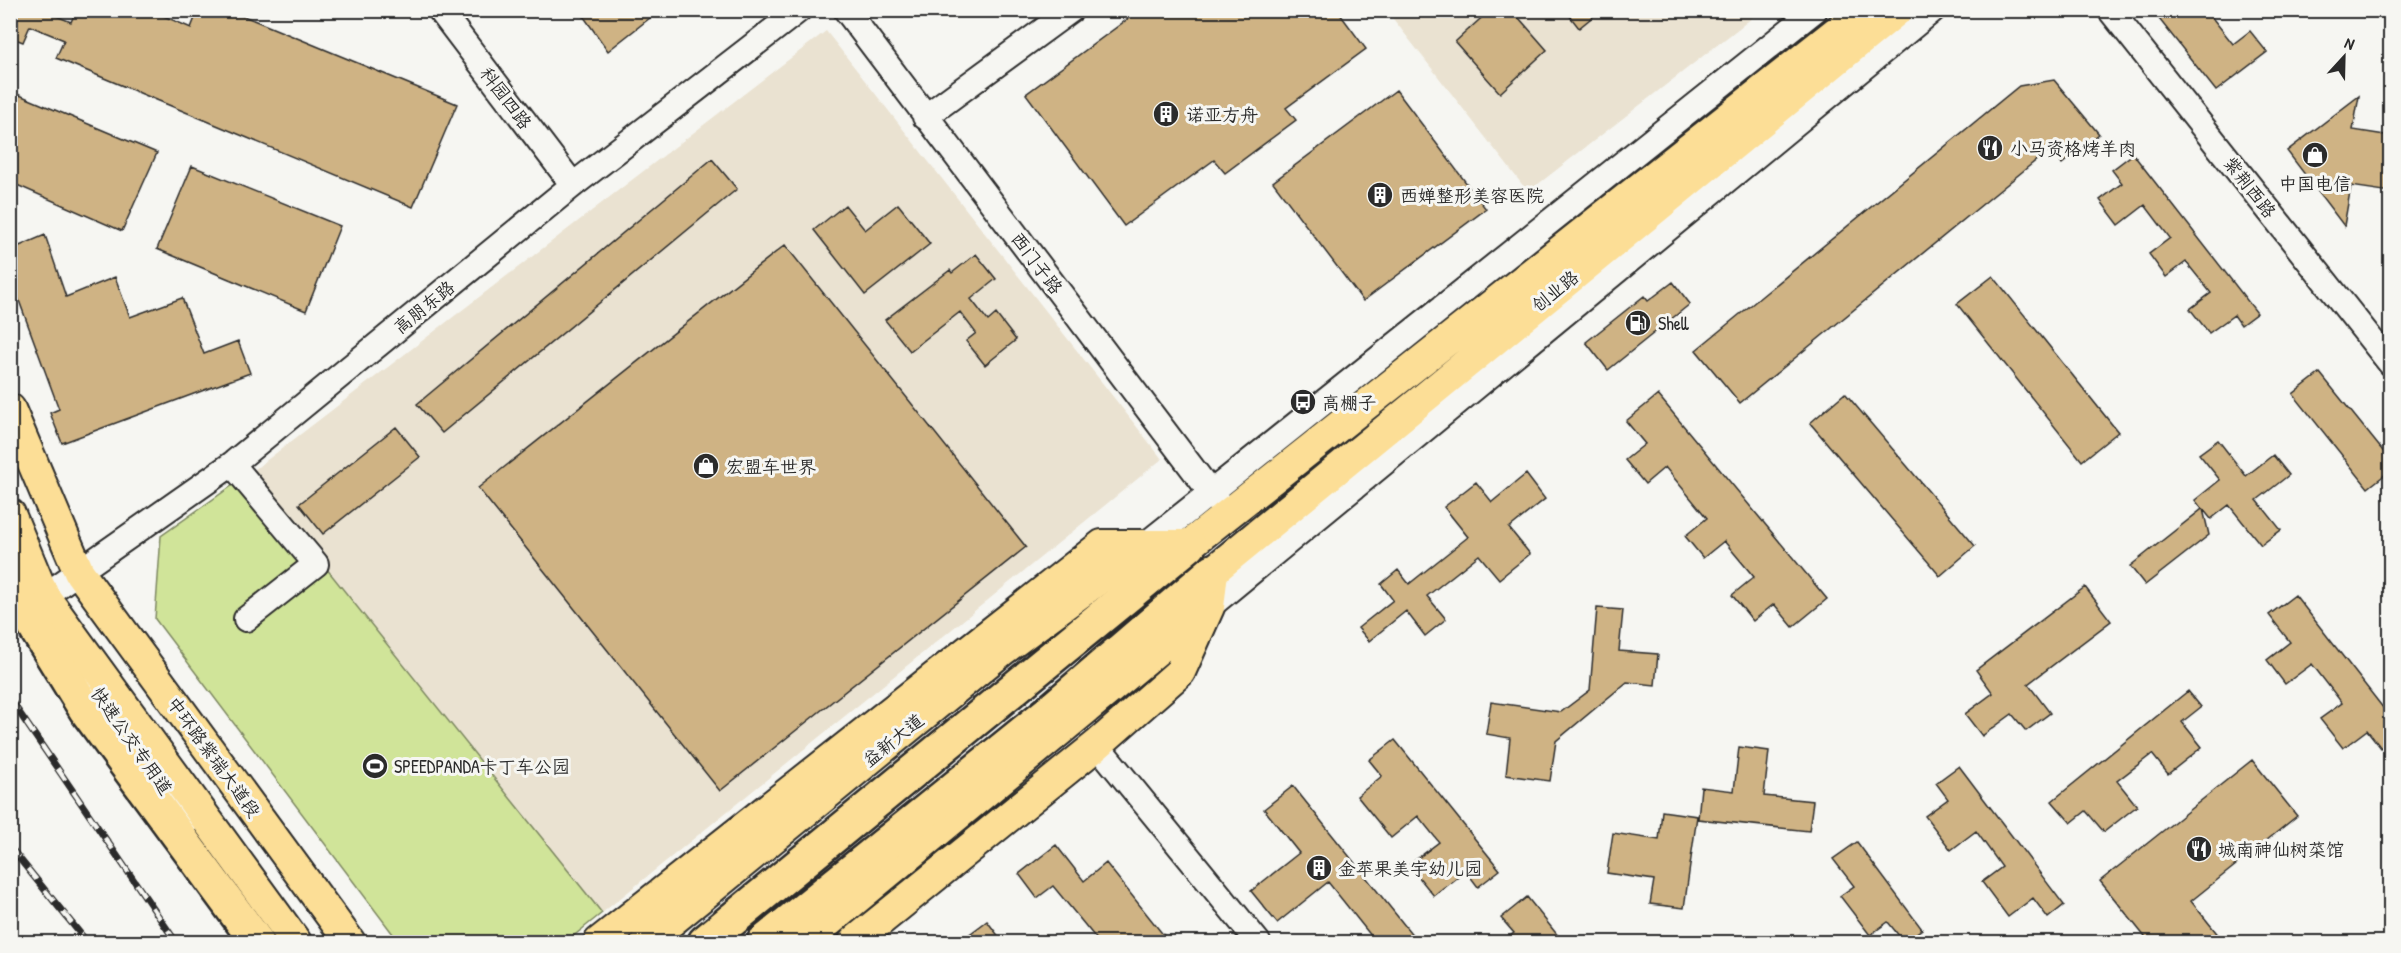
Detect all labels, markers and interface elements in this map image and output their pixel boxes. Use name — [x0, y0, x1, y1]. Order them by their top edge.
north arrow — [2314, 27, 2374, 87]
text: N — [2342, 31, 2358, 55]
street label: 科园四路 — [474, 62, 538, 134]
building icon: 诺亚方舟 — [1151, 99, 1181, 129]
place label: 诺亚方舟 — [1186, 102, 1258, 127]
restaurant icon: 小马资格烤羊肉 — [1975, 133, 2005, 163]
place label: 小马资格烤羊肉 — [2010, 136, 2136, 161]
shop icon: 中国电信 — [2300, 140, 2330, 170]
street label: 紫荆西路 — [2218, 151, 2282, 223]
place label: 中国电信 — [2279, 171, 2351, 196]
building icon: 西婵整形美容医院 — [1365, 180, 1395, 210]
place label: 西婵整形美容医院 — [1400, 183, 1544, 208]
street label: 西门子路 — [1005, 227, 1069, 299]
street label: 创业路 — [1526, 264, 1584, 318]
street label: 高朋东路 — [388, 275, 460, 339]
fuel station icon: Shell — [1623, 308, 1653, 338]
place label: Shell — [1658, 311, 1689, 336]
bus stop icon: 高棚子 — [1288, 387, 1318, 417]
place label: 高棚子 — [1322, 390, 1376, 415]
shop icon: 宏盟车世界 — [691, 451, 721, 481]
place label: 宏盟车世界 — [726, 454, 816, 479]
street label: 快速公交专用道 — [86, 682, 178, 800]
street label: 中环路紫瑞大道段 — [162, 691, 266, 823]
street label: 益新大道 — [857, 708, 929, 772]
sports icon: SPEEDPANDA卡丁车公园 — [360, 751, 390, 781]
place label: SPEEDPANDA卡丁车公园 — [394, 754, 570, 779]
restaurant icon: 城南神仙树菜馆 — [2184, 834, 2214, 864]
place label: 城南神仙树菜馆 — [2218, 837, 2344, 862]
building icon: 金苹果美宇幼儿园 — [1304, 853, 1334, 883]
place label: 金苹果美宇幼儿园 — [1338, 856, 1482, 881]

